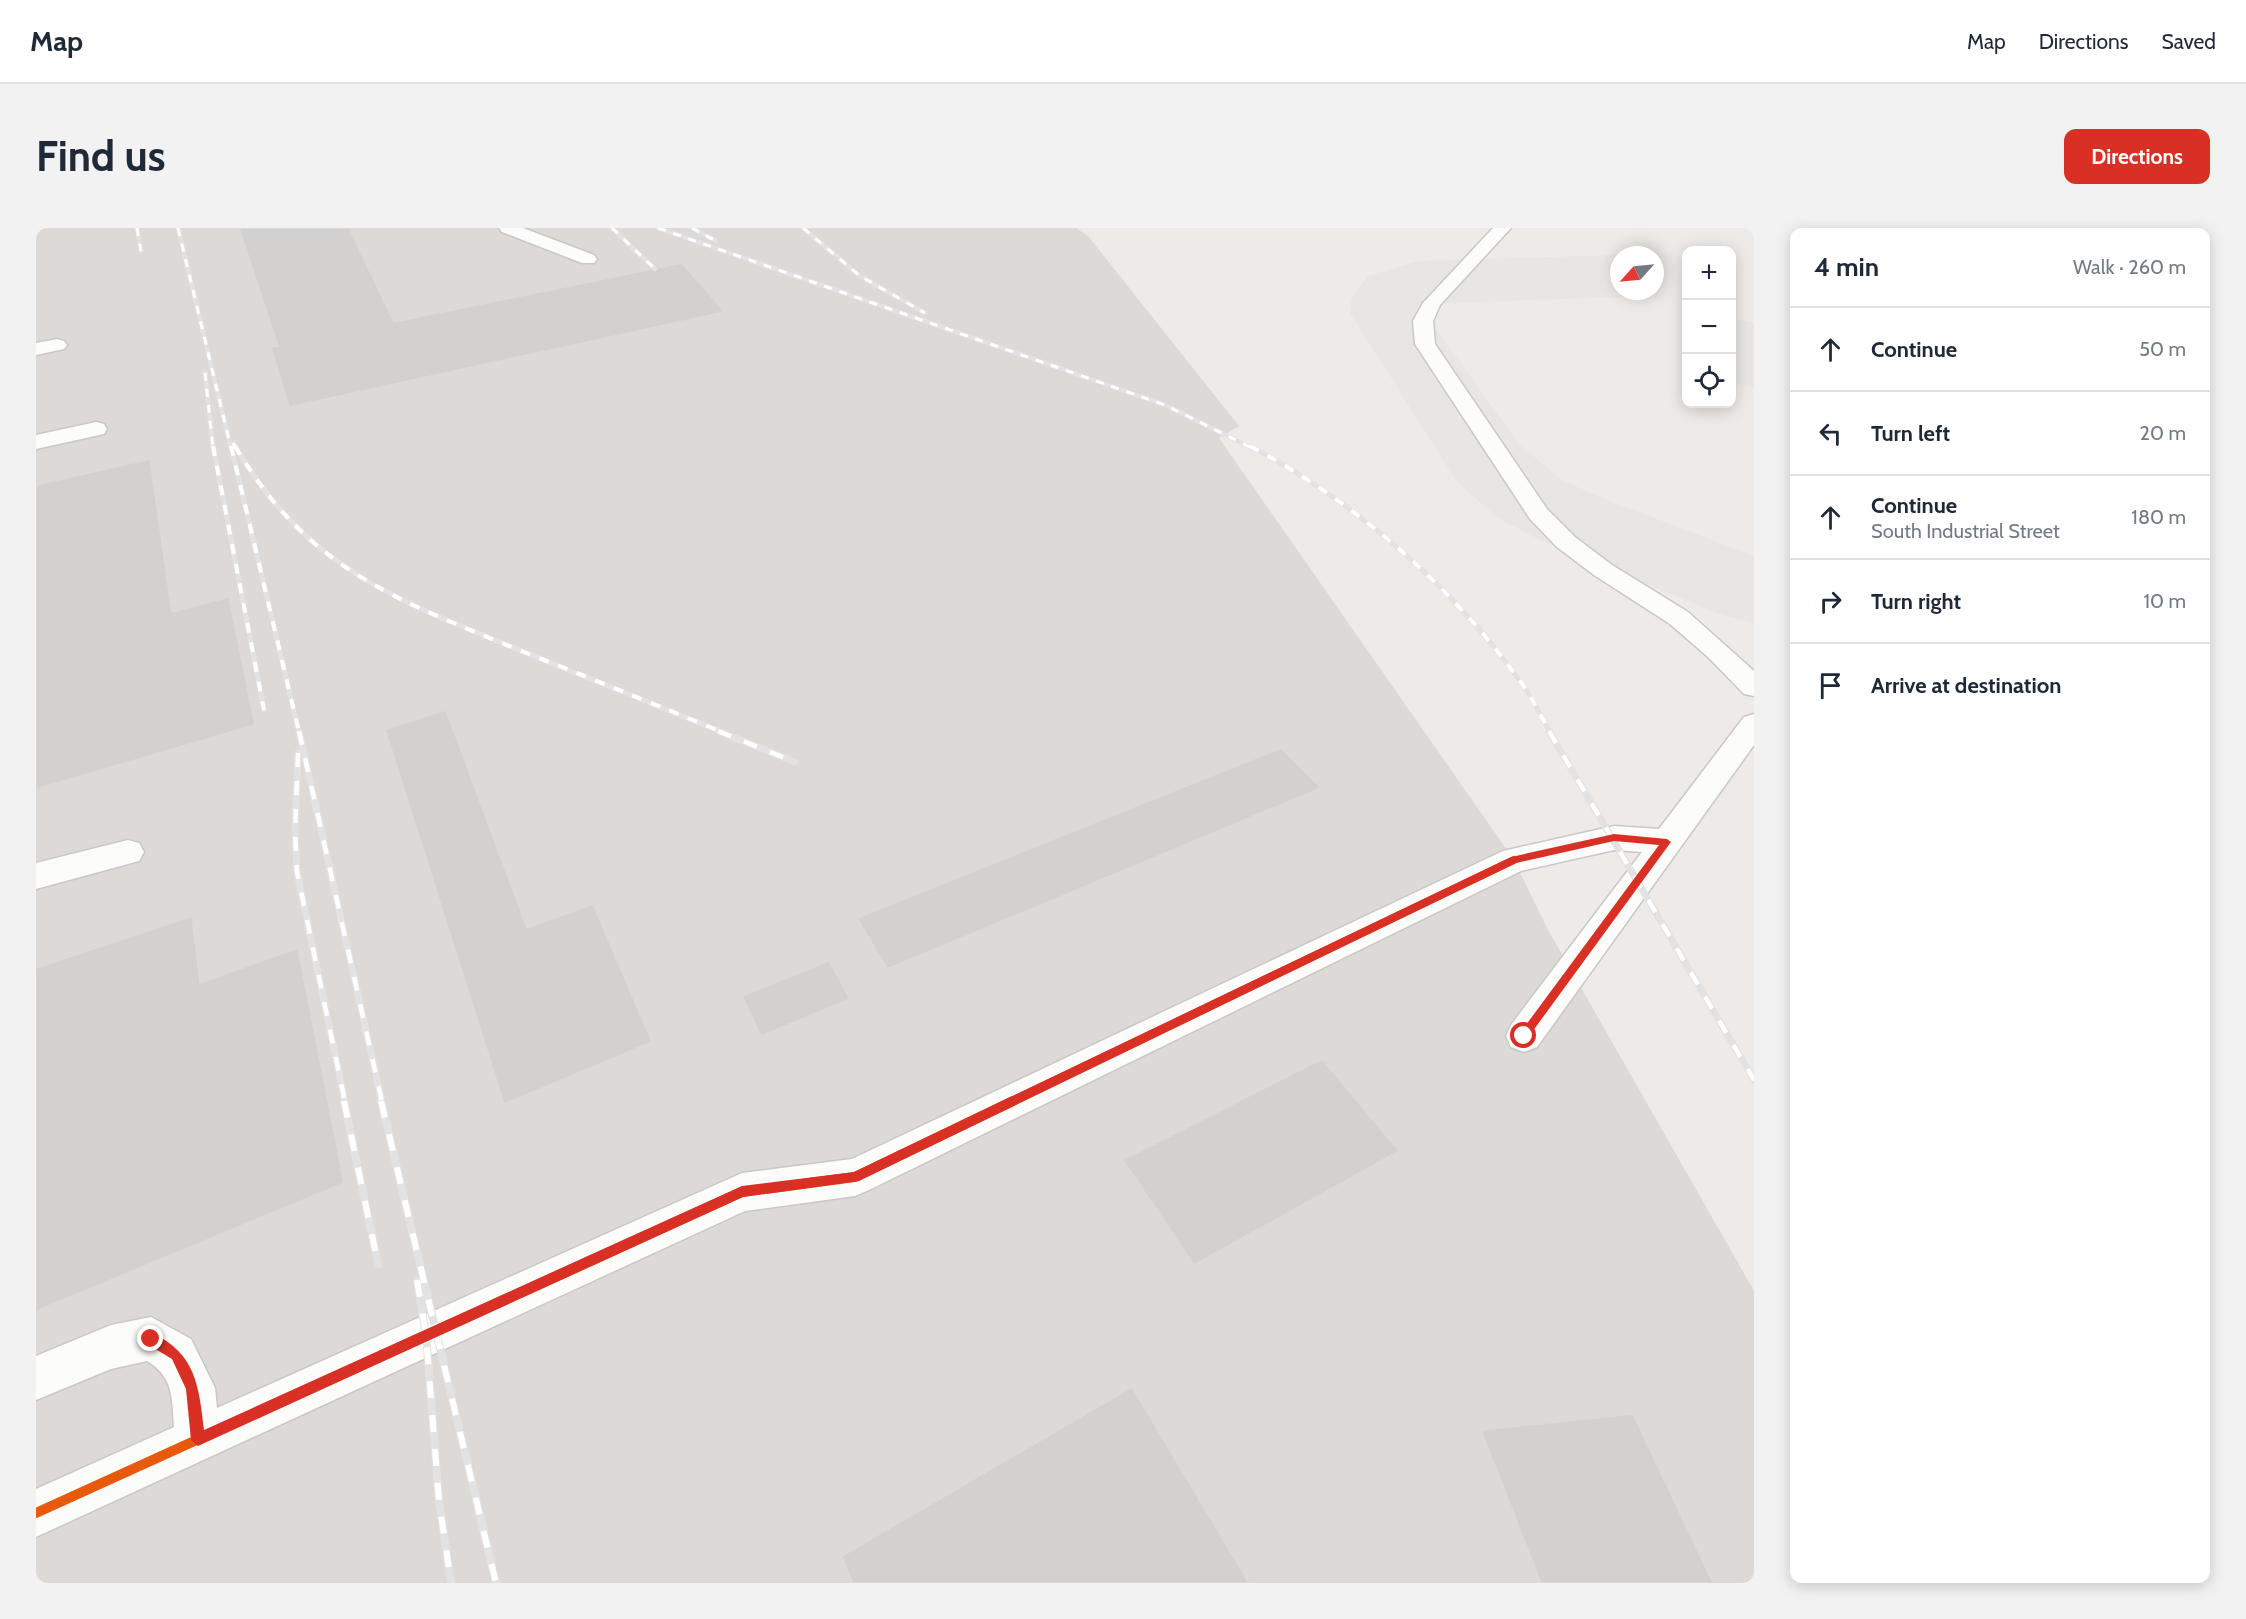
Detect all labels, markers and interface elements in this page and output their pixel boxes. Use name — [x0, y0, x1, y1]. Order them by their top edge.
text: Map — [30, 24, 83, 58]
text: Map — [1967, 29, 2006, 54]
text: Directions — [2039, 29, 2128, 54]
text: Saved — [2161, 29, 2216, 54]
button: Directions — [2064, 129, 2210, 184]
text: Find us — [36, 130, 165, 182]
north arrow — [1610, 246, 1664, 300]
map controls — [1682, 246, 1736, 408]
button: + — [1682, 246, 1736, 300]
text: 4 min — [1814, 251, 1879, 283]
text: Walk · 260 m — [2073, 255, 2186, 279]
button: − — [1682, 300, 1736, 354]
icon: ahead — [1814, 333, 1847, 366]
text: Continue — [1871, 336, 1957, 363]
text: 50 m — [2139, 337, 2186, 361]
button: locate — [1682, 354, 1736, 408]
icon: left — [1814, 417, 1847, 450]
text: Turn left — [1871, 420, 1950, 447]
text: 20 m — [2140, 421, 2186, 445]
text: Continue — [1871, 492, 1957, 519]
icon: ahead — [1814, 501, 1847, 534]
text: 180 m — [2131, 505, 2186, 529]
text: South Industrial Street — [1871, 519, 2060, 543]
icon: right — [1814, 585, 1847, 618]
text: Turn right — [1871, 588, 1961, 615]
text: 10 m — [2143, 589, 2186, 613]
icon: arrive — [1814, 669, 1847, 702]
text: Arrive at destination — [1871, 672, 2061, 699]
route start — [1510, 1022, 1536, 1048]
route end — [137, 1325, 163, 1351]

